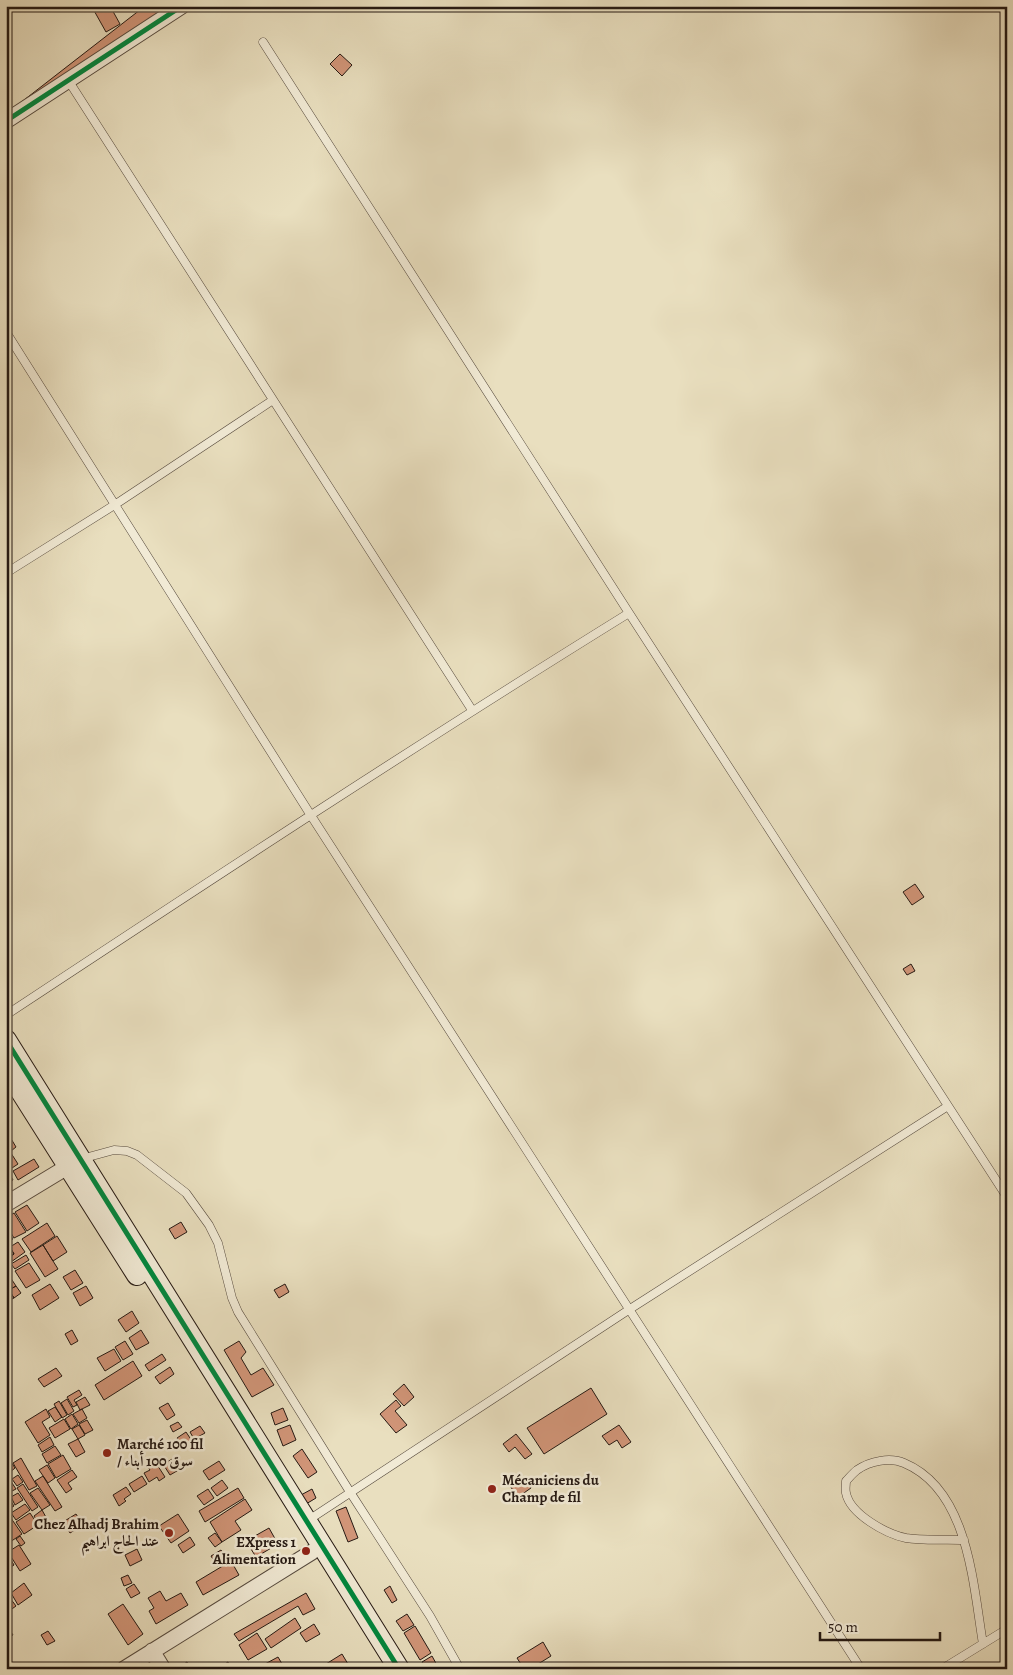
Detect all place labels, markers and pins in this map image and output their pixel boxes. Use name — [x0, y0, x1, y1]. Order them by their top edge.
place label: Marché 100 fil / سوق 100 أبناء — [117, 1434, 203, 1471]
marker: Marché 100 fil / سوق 100 أبناء — [101, 1447, 113, 1459]
place label: Mécaniciens du Champ de fil — [502, 1470, 600, 1507]
marker: Mécaniciens du Champ de fil — [486, 1483, 498, 1495]
place label: Chez Alhadj Brahim عند الحاج ابراهيم — [34, 1514, 159, 1556]
marker: Chez Alhadj Brahim عند الحاج ابراهيم — [163, 1527, 175, 1539]
place label: EXpress 1 Alimentation — [212, 1532, 297, 1569]
marker: EXpress 1 Alimentation — [300, 1545, 312, 1557]

